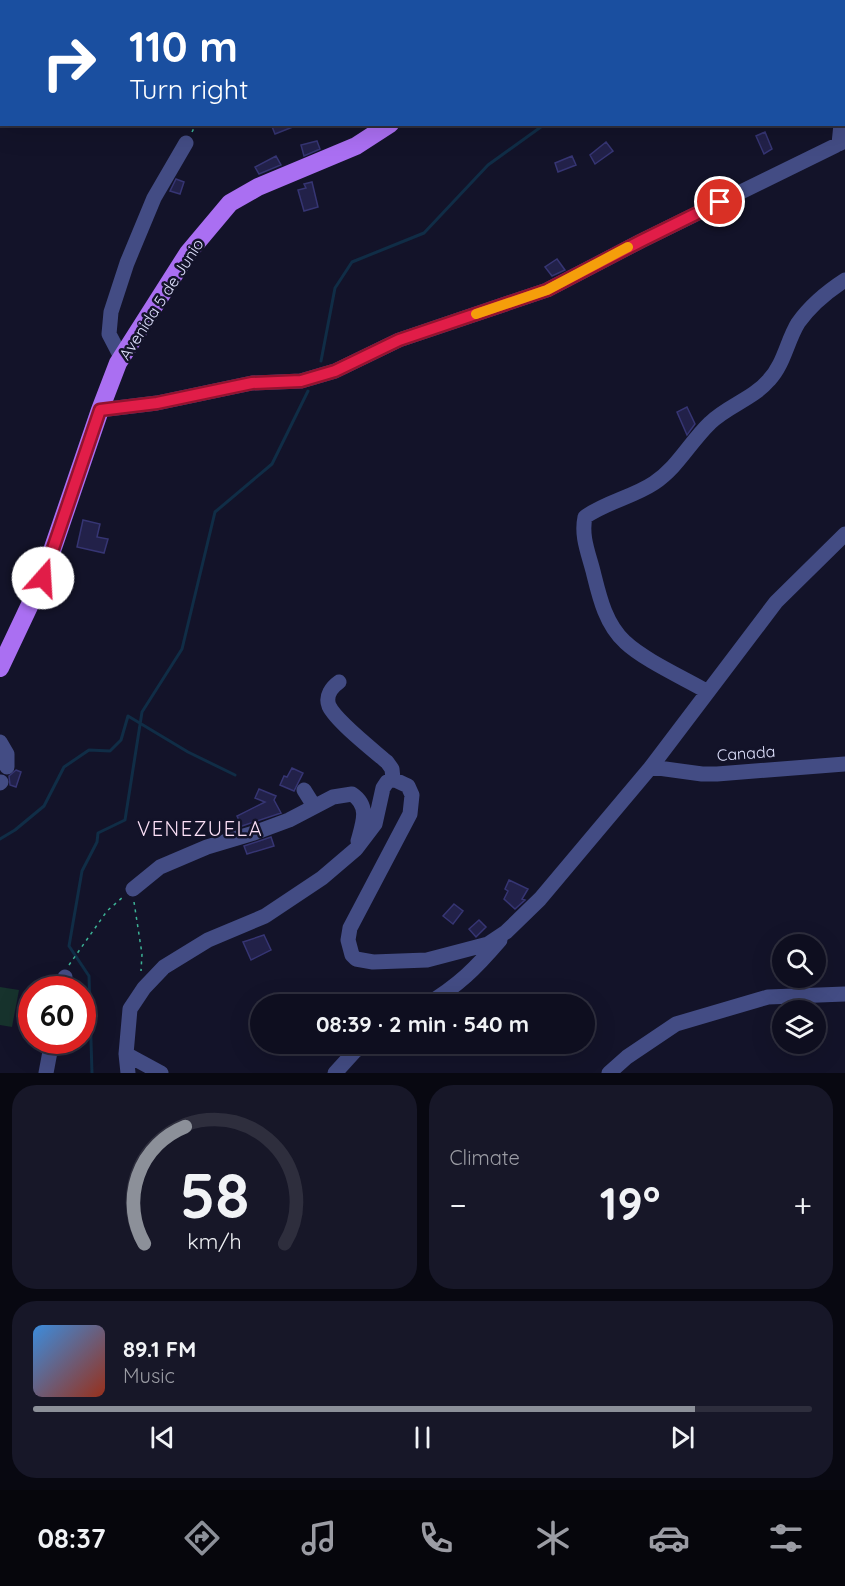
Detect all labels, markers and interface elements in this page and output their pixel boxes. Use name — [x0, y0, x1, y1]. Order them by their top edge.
text: 110 m — [129, 20, 238, 73]
icon: right — [30, 24, 108, 102]
text: Turn right — [129, 72, 248, 106]
pin — [694, 176, 745, 227]
icon: arrive — [703, 185, 736, 218]
street label: Avenida 5 de Junio — [114, 235, 208, 363]
position arrow — [11, 546, 75, 610]
street label: Canada — [716, 741, 776, 765]
district label: VENEZUELA — [137, 816, 263, 841]
map controls — [772, 934, 826, 1054]
button: search — [772, 934, 826, 988]
speed limit sign: 60 — [18, 976, 96, 1054]
button: layers — [772, 1000, 826, 1054]
text: 08:39 · 2 min · 540 m — [316, 1010, 529, 1038]
text: Climate — [450, 1145, 520, 1170]
text: 58 — [179, 1156, 249, 1234]
text: 19° — [600, 1175, 660, 1231]
text: − — [450, 1184, 467, 1225]
text: + — [793, 1184, 812, 1225]
text: km/h — [187, 1228, 241, 1254]
text: 89.1 FM — [123, 1335, 196, 1363]
text: Music — [123, 1363, 175, 1388]
icon: previous — [146, 1421, 179, 1454]
icon: pause — [406, 1421, 439, 1454]
icon: next — [666, 1421, 699, 1454]
icon: directions — [181, 1517, 223, 1559]
icon: music — [298, 1517, 340, 1559]
icon: phone — [415, 1517, 457, 1559]
icon: climate — [532, 1517, 574, 1559]
icon: car — [648, 1517, 690, 1559]
icon: filters — [765, 1517, 807, 1559]
text: 08:37 — [37, 1521, 106, 1555]

